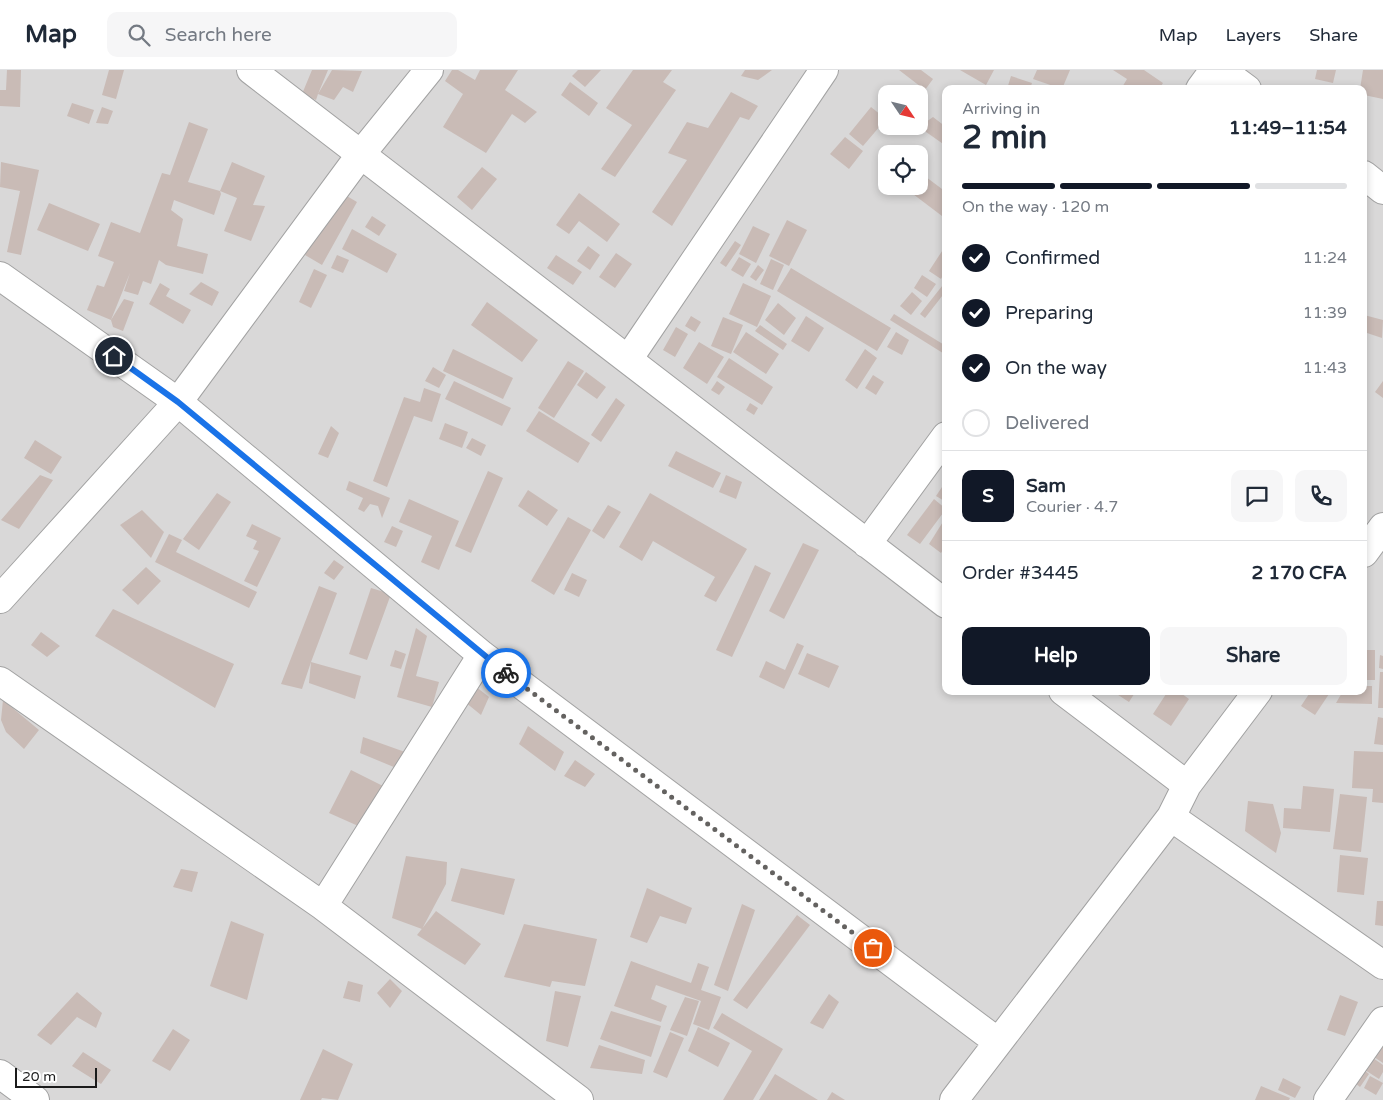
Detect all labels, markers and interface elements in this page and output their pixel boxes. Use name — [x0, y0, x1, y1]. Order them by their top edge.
search box — [107, 12, 457, 57]
text: Map — [25, 20, 77, 49]
icon: search — [125, 21, 153, 49]
text: Search here — [165, 24, 272, 46]
text: Map — [1159, 24, 1198, 46]
text: Layers — [1226, 24, 1281, 46]
text: Share — [1309, 24, 1358, 46]
north arrow — [878, 85, 928, 135]
map controls — [878, 85, 928, 195]
text: Arriving in — [962, 99, 1040, 119]
text: 11:49–11:54 — [1229, 117, 1347, 139]
text: 2 min — [962, 119, 1047, 157]
button: locate — [878, 145, 928, 195]
text: On the way · 120 m — [962, 197, 1109, 217]
icon: check — [962, 244, 990, 272]
text: Confirmed — [1005, 247, 1100, 269]
text: 11:24 — [1303, 248, 1347, 268]
icon: check — [962, 299, 990, 327]
text: Preparing — [1005, 302, 1094, 324]
text: 11:39 — [1303, 303, 1347, 323]
pin — [93, 335, 135, 377]
icon: home — [100, 342, 128, 370]
icon: check — [962, 354, 990, 382]
text: On the way — [1005, 357, 1107, 379]
text: 11:43 — [1303, 358, 1347, 378]
text: Delivered — [1005, 412, 1090, 434]
button: chat — [1231, 470, 1283, 522]
button: phone — [1295, 470, 1347, 522]
text: Sam — [1026, 475, 1066, 497]
text: S — [982, 485, 994, 507]
text: Courier · 4.7 — [1026, 497, 1118, 517]
text: Order #3445 — [962, 562, 1079, 584]
text: 2 170 CFA — [1251, 562, 1347, 584]
button: Help — [962, 627, 1150, 685]
button: Share — [1160, 627, 1347, 685]
courier — [481, 648, 531, 698]
icon: bike — [492, 659, 520, 687]
pin — [852, 927, 894, 969]
icon: bag — [859, 934, 887, 962]
scale bar — [15, 1065, 98, 1088]
text: 20 m — [22, 1068, 56, 1085]

